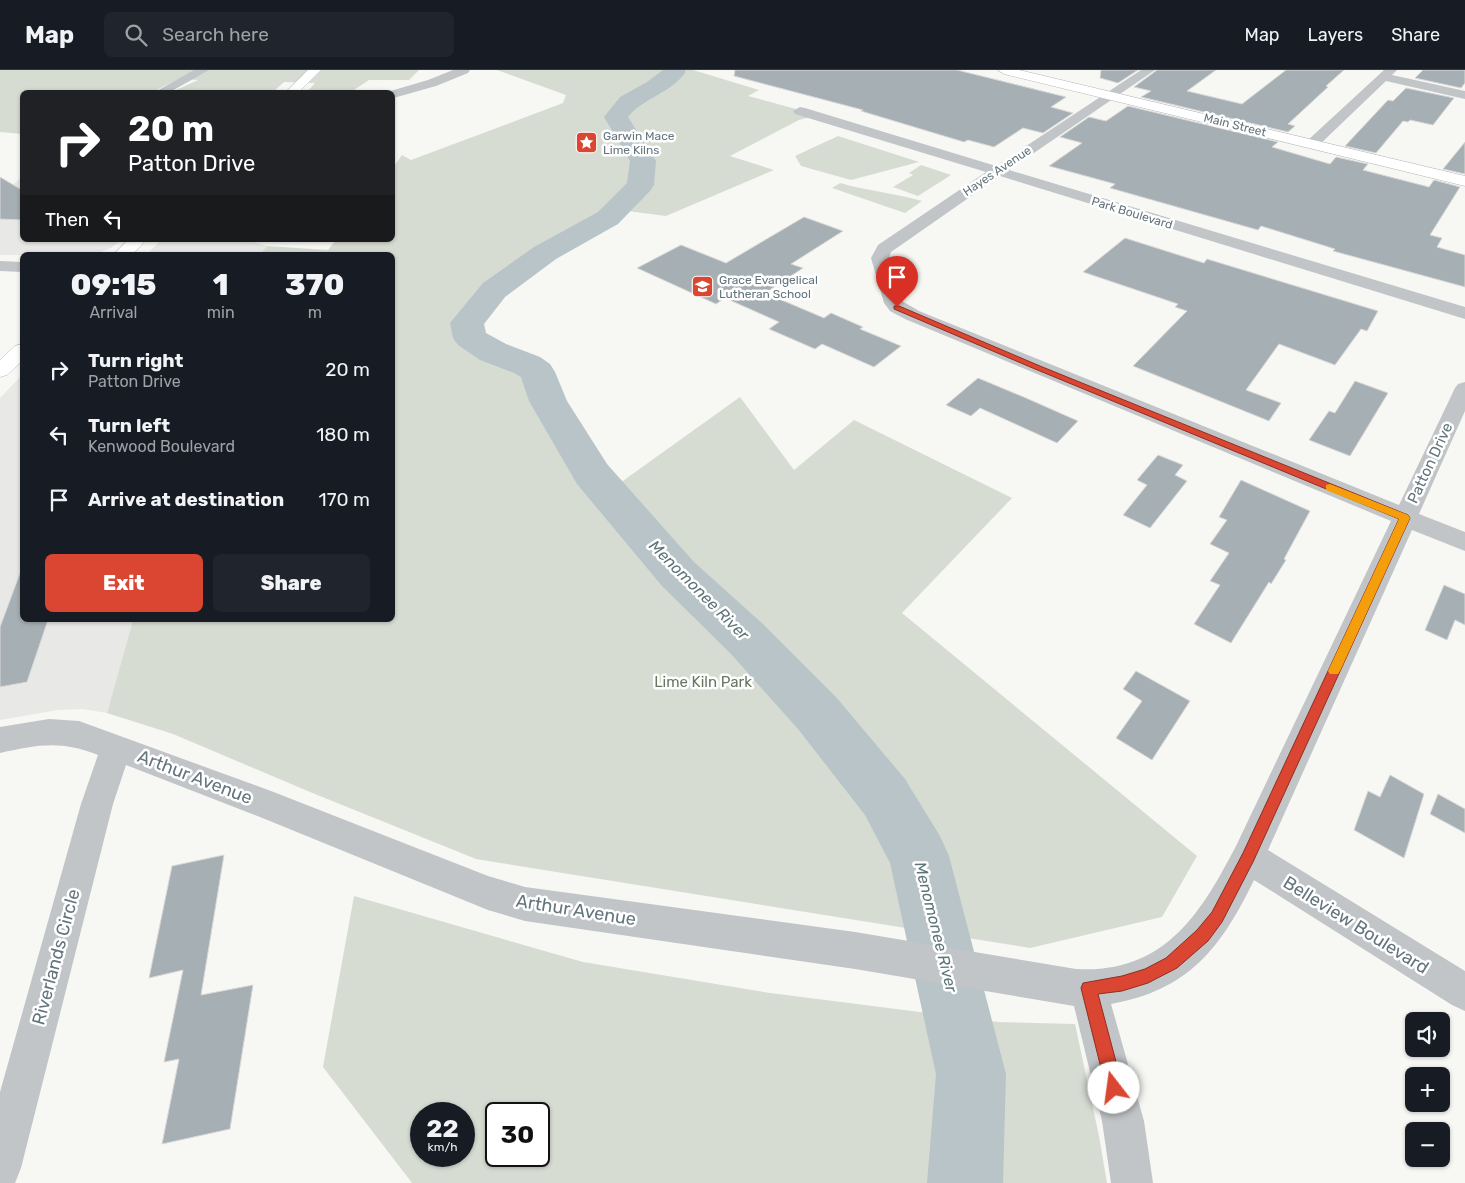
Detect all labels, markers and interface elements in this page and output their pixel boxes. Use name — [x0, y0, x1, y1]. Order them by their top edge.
search box — [104, 12, 454, 57]
text: Map — [25, 21, 74, 49]
icon: search — [122, 21, 150, 49]
text: Search here — [162, 23, 269, 46]
text: Map — [1245, 24, 1280, 46]
text: Layers — [1308, 24, 1363, 46]
text: Share — [1391, 24, 1440, 46]
text: 20 m — [128, 108, 214, 150]
icon: right — [45, 110, 110, 175]
street label: Main Street — [1202, 110, 1268, 140]
place label: Garwin Mace Lime Kilns — [603, 129, 675, 157]
place icon: Garwin Mace Lime Kilns — [575, 131, 599, 155]
street label: Hayes Avenue — [960, 143, 1034, 199]
text: Patton Drive — [128, 150, 255, 177]
street label: Park Boulevard — [1090, 194, 1174, 232]
icon: left — [99, 205, 127, 233]
text: Then — [45, 208, 89, 231]
pin — [876, 256, 918, 307]
icon: arrive — [883, 263, 911, 291]
text: 09:15 — [70, 267, 156, 303]
text: 1 — [213, 267, 229, 303]
text: 370 — [285, 267, 345, 303]
place label: Grace Evangelical Lutheran School — [719, 273, 818, 301]
school or university icon: Grace Evangelical Lutheran School — [691, 275, 715, 299]
text: Arrival — [89, 303, 137, 322]
text: min — [207, 303, 235, 322]
text: m — [308, 303, 322, 322]
text: Turn right — [88, 349, 183, 372]
icon: right — [45, 356, 73, 384]
text: 20 m — [325, 358, 370, 381]
text: Patton Drive — [88, 372, 181, 391]
text: Turn left — [88, 414, 170, 437]
street label: Patton Drive — [1403, 420, 1457, 506]
icon: left — [45, 421, 73, 449]
text: 180 m — [316, 423, 370, 446]
text: Kenwood Boulevard — [88, 437, 235, 456]
icon: arrive — [45, 486, 73, 514]
text: Arrive at destination — [88, 488, 284, 511]
text: 170 m — [319, 488, 370, 511]
water label: Menomonee River — [645, 536, 754, 645]
button: Exit — [45, 554, 203, 612]
button: Share — [213, 554, 370, 612]
park label: Lime Kiln Park — [654, 673, 752, 691]
street label: Arthur Avenue — [135, 745, 255, 809]
water label: Menomonee River — [911, 860, 962, 995]
street label: Belleview Boulevard — [1279, 871, 1433, 979]
street label: Riverlands Circle — [27, 887, 85, 1027]
street label: Arthur Avenue — [514, 890, 638, 930]
map controls — [1405, 1012, 1450, 1167]
button: sound — [1405, 1012, 1450, 1057]
position arrow — [1087, 1061, 1139, 1113]
button: + — [1405, 1067, 1450, 1112]
speed limit sign: 30 — [485, 1102, 550, 1167]
text: 22 — [426, 1114, 459, 1143]
button: − — [1405, 1122, 1450, 1167]
text: km/h — [428, 1140, 457, 1154]

